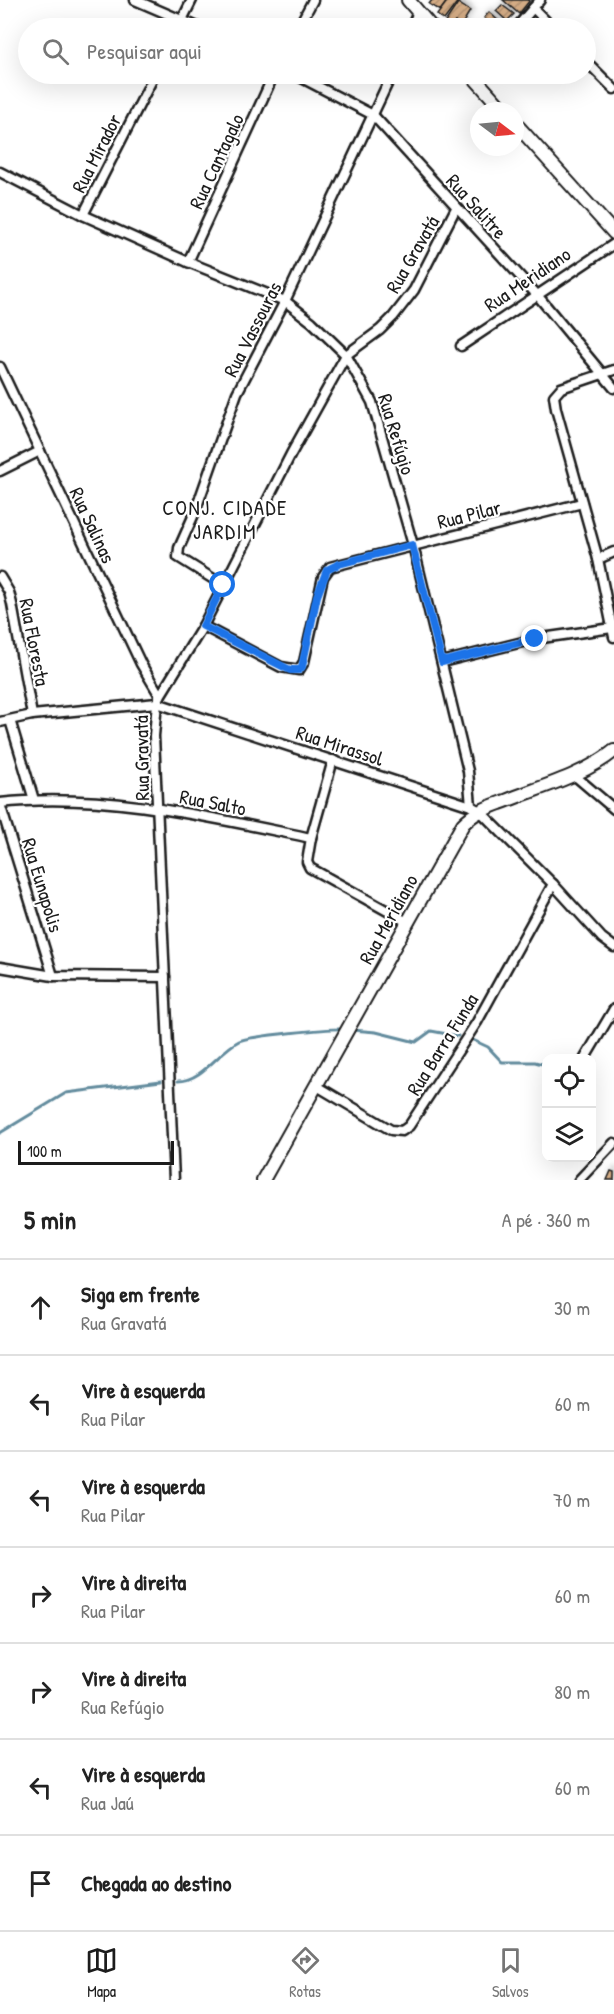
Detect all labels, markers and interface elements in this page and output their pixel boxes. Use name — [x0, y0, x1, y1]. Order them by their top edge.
search box — [18, 18, 596, 84]
icon: search — [39, 35, 72, 68]
text: Pesquisar aqui — [87, 36, 202, 66]
north arrow — [470, 102, 524, 156]
street label: Rua Mirador — [65, 109, 127, 197]
street label: Rua Cantagalo — [182, 109, 250, 213]
street label: Rua Salitre — [441, 168, 513, 244]
street label: Rua Gravatá — [379, 210, 445, 298]
street label: Rua Meridiano — [479, 240, 575, 318]
street label: Rua Vassouras — [217, 277, 288, 381]
street label: Rua Refúgio — [372, 390, 422, 478]
street label: Rua Salinas — [64, 483, 122, 568]
district label: CONJ. CIDADE JARDIM — [162, 493, 288, 546]
street label: Rua Pilar — [434, 493, 504, 535]
route start — [209, 571, 235, 597]
street label: Rua Floresta — [13, 596, 57, 688]
route end — [521, 625, 547, 651]
street label: Rua Gravatá — [127, 715, 155, 801]
street label: Rua Mirassol — [293, 718, 388, 772]
street label: Rua Salto — [178, 782, 248, 822]
street label: Rua Eunapolis — [16, 834, 70, 936]
street label: Rua Meridiano — [352, 869, 424, 969]
street label: Rua Barra Funda — [400, 988, 484, 1100]
map controls — [542, 1054, 596, 1162]
button: locate — [542, 1054, 596, 1108]
button: layers — [542, 1108, 596, 1162]
scale bar — [18, 1138, 174, 1166]
text: 100 m — [27, 1140, 62, 1162]
text: 5 min — [24, 1202, 76, 1237]
text: A pé · 360 m — [502, 1206, 590, 1233]
text: Siga em frente — [81, 1279, 200, 1309]
icon: ahead — [24, 1291, 57, 1324]
text: 30 m — [554, 1294, 590, 1321]
text: Rua Gravatá — [81, 1309, 166, 1336]
text: Vire à esquerda — [81, 1375, 205, 1405]
icon: left — [24, 1387, 57, 1420]
text: 60 m — [555, 1390, 590, 1417]
text: Rua Pilar — [81, 1405, 145, 1432]
text: Vire à esquerda — [81, 1471, 205, 1501]
icon: left — [24, 1483, 57, 1516]
text: 70 m — [553, 1486, 590, 1513]
text: Rua Pilar — [81, 1501, 145, 1528]
text: Vire à direita — [81, 1567, 186, 1597]
icon: right — [24, 1579, 57, 1612]
text: 60 m — [555, 1582, 590, 1609]
text: Rua Pilar — [81, 1597, 145, 1624]
text: Vire à direita — [81, 1663, 186, 1693]
icon: right — [24, 1675, 57, 1708]
text: 80 m — [554, 1678, 590, 1705]
text: Rua Refúgio — [81, 1693, 164, 1720]
text: Vire à esquerda — [81, 1759, 205, 1789]
icon: left — [24, 1771, 57, 1804]
text: 60 m — [555, 1774, 590, 1801]
text: Rua Jaú — [81, 1789, 134, 1816]
icon: arrive — [24, 1867, 57, 1900]
text: Chegada ao destino — [81, 1868, 231, 1898]
tab: Mapa — [85, 1944, 118, 2002]
tab: Rotas — [289, 1944, 322, 2002]
tab: Salvos — [492, 1944, 529, 2002]

